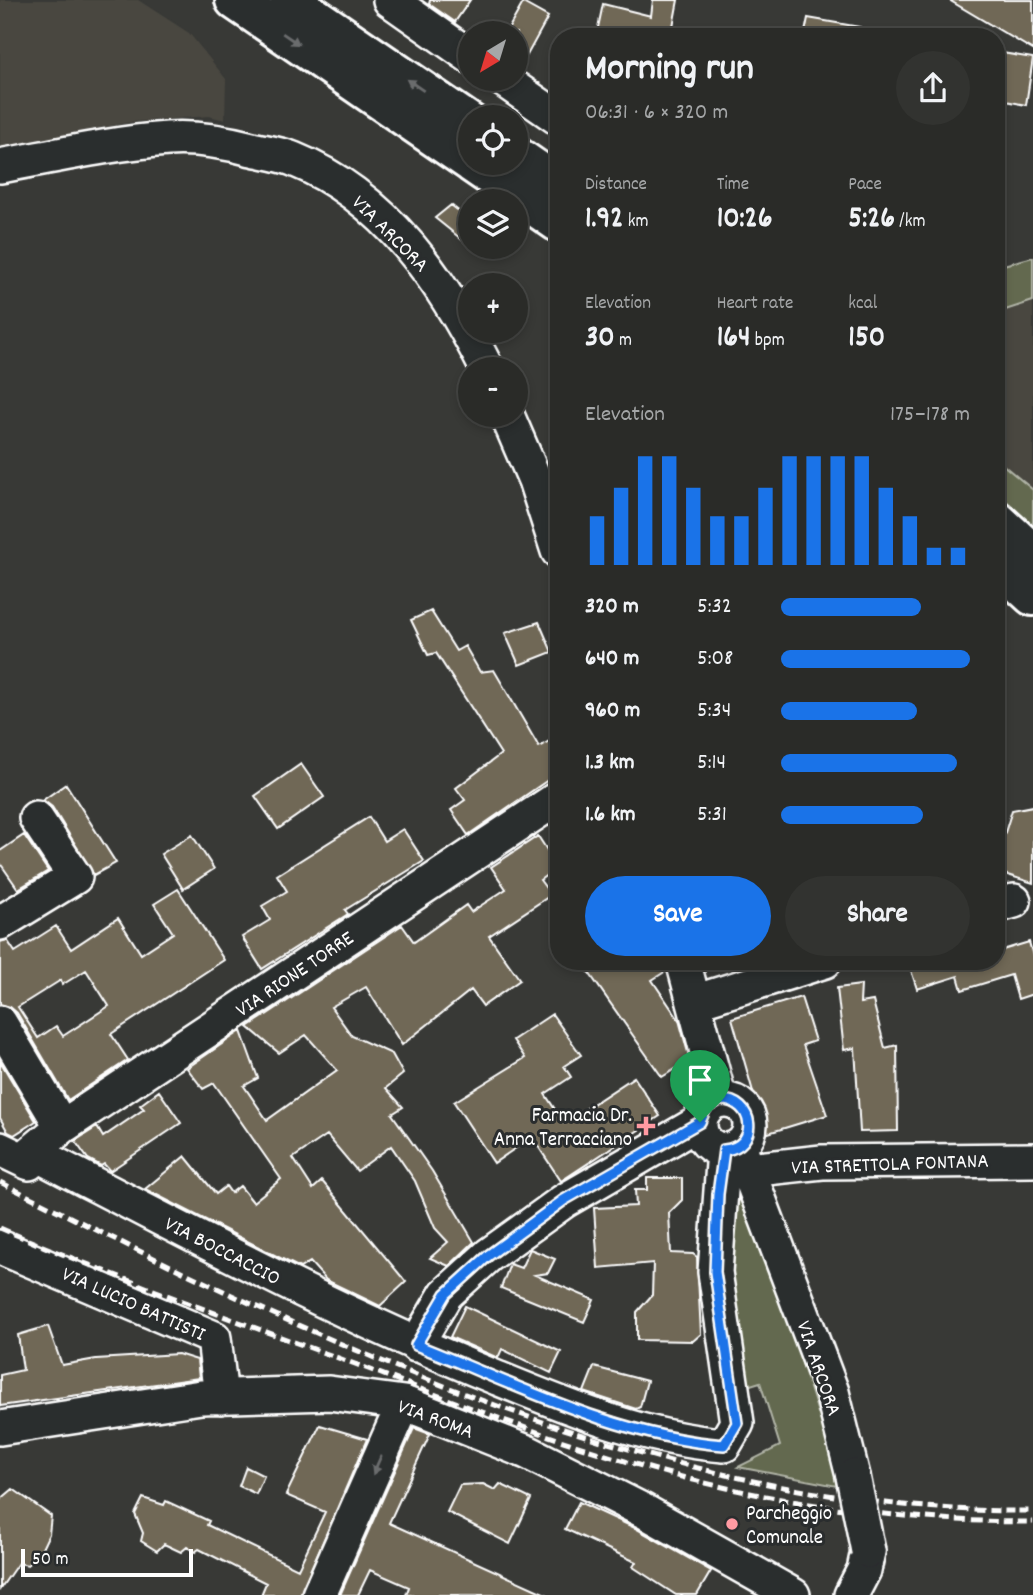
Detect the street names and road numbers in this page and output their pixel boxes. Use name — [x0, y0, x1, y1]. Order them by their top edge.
street label: VIA ARCORA — [343, 190, 434, 281]
street label: VIA RIONE TORRE — [231, 925, 361, 1026]
street label: VIA STRETTOLA FONTANA — [791, 1148, 989, 1184]
street label: VIA BOCCACCIO — [159, 1211, 285, 1295]
street label: VIA LUCIO BATTISTI — [56, 1261, 210, 1351]
street label: VIA ARCORA — [787, 1317, 847, 1421]
street label: VIA ROMA — [393, 1393, 477, 1448]

